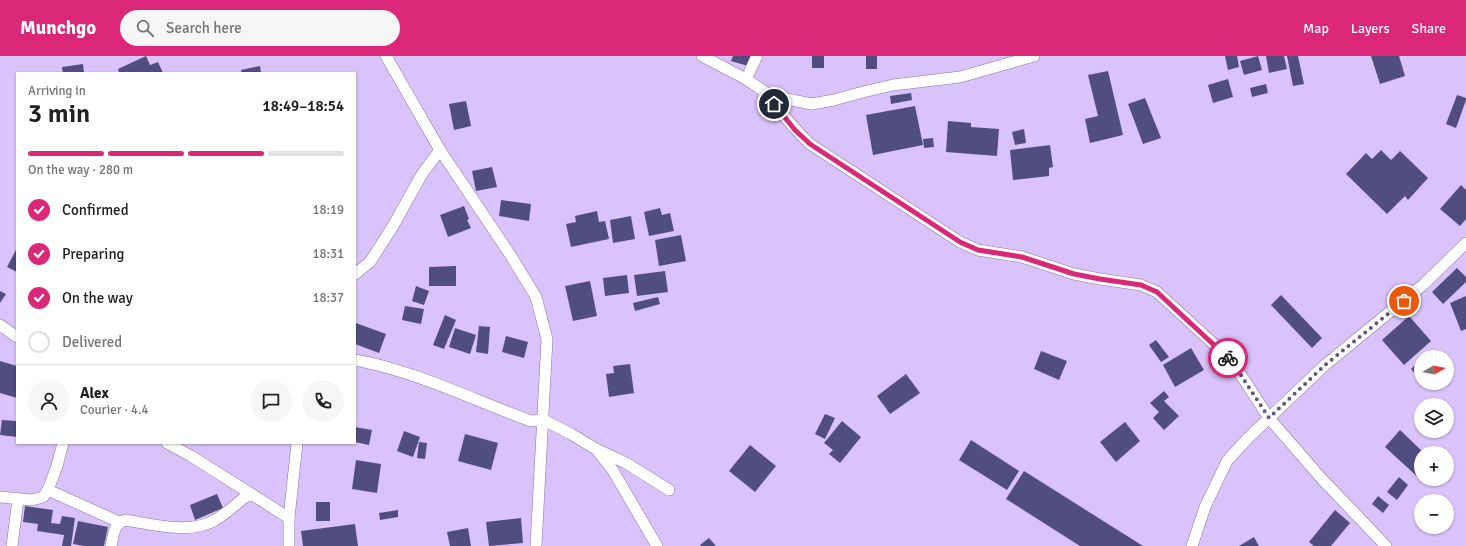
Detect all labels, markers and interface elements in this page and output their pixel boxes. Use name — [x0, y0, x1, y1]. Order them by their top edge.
search box — [120, 10, 400, 46]
text: Munchgo — [20, 16, 96, 40]
icon: search — [134, 17, 156, 39]
text: Search here — [166, 19, 242, 37]
text: Map — [1303, 20, 1329, 37]
text: Layers — [1351, 20, 1390, 37]
text: Share — [1412, 20, 1446, 37]
text: Arriving in — [28, 83, 86, 99]
pin — [757, 87, 791, 121]
icon: home — [763, 93, 785, 115]
text: 18:49–18:54 — [263, 97, 344, 115]
text: 3 min — [28, 98, 90, 130]
text: On the way · 280 m — [28, 162, 133, 178]
icon: check — [28, 199, 50, 221]
text: Confirmed — [62, 201, 129, 219]
text: 18:19 — [312, 202, 344, 218]
icon: check — [28, 243, 50, 265]
text: Preparing — [62, 245, 125, 263]
text: 18:31 — [312, 246, 344, 262]
pin — [1387, 284, 1421, 318]
icon: check — [28, 287, 50, 309]
text: On the way — [62, 289, 133, 307]
text: 18:37 — [312, 290, 344, 306]
icon: bag — [1393, 290, 1415, 312]
text: Delivered — [62, 333, 122, 351]
courier — [1208, 338, 1248, 378]
icon: bike — [1217, 347, 1239, 369]
north arrow — [1414, 350, 1454, 390]
map controls — [1414, 350, 1454, 534]
button: person — [28, 380, 70, 422]
button: chat — [250, 380, 292, 422]
button: phone — [302, 380, 344, 422]
text: Alex — [80, 384, 109, 402]
button: layers — [1414, 398, 1454, 438]
text: Courier · 4.4 — [80, 402, 149, 418]
button: + — [1414, 446, 1454, 486]
button: − — [1414, 494, 1454, 534]

